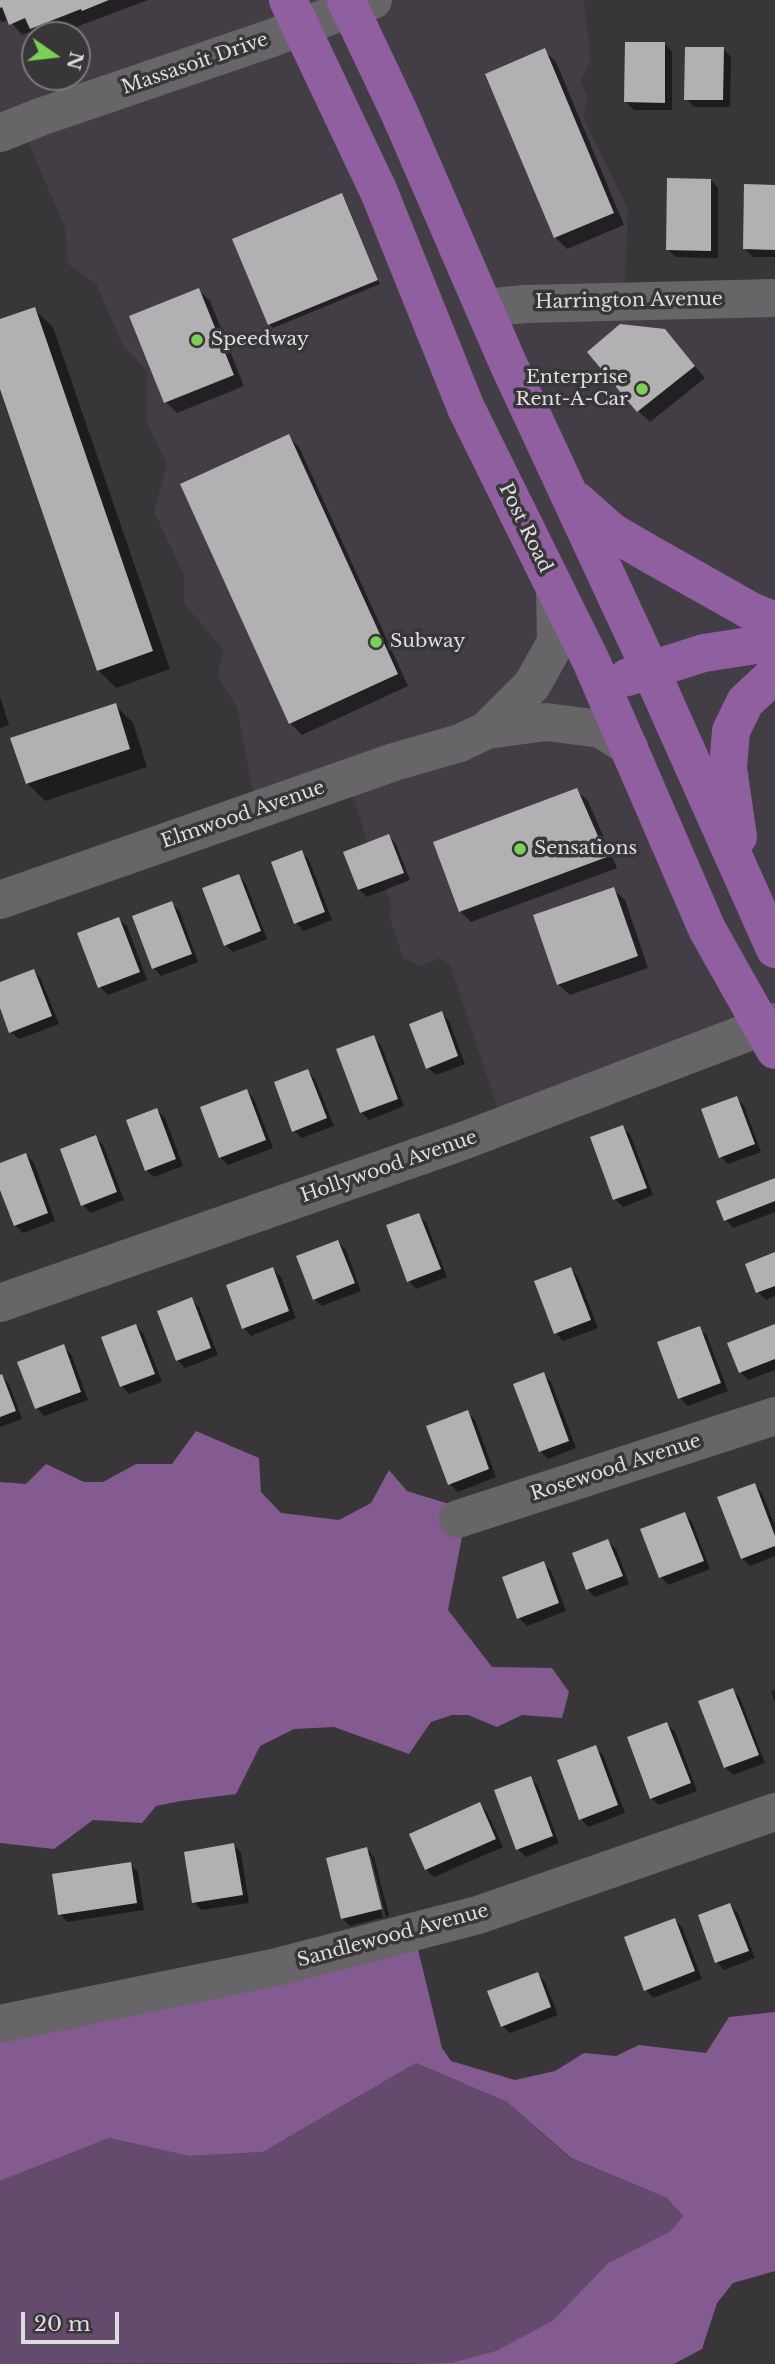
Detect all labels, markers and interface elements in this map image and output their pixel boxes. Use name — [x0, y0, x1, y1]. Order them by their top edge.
north arrow — [21, 21, 91, 91]
street label: Massasoit Drive — [119, 28, 271, 100]
text: N — [62, 49, 88, 72]
street label: Harrington Avenue — [535, 288, 723, 314]
place label: Speedway — [211, 329, 309, 351]
marker: Speedway — [189, 332, 205, 348]
place label: Enterprise Rent-A-Car — [516, 367, 628, 411]
marker: Enterprise Rent-A-Car — [634, 381, 650, 397]
street label: Post Road — [494, 480, 556, 576]
place label: Subway — [390, 631, 465, 653]
marker: Subway — [368, 634, 384, 650]
street label: Elmwood Avenue — [158, 776, 328, 854]
place label: Sensations — [534, 838, 637, 860]
marker: Sensations — [512, 841, 528, 857]
street label: Hollywood Avenue — [298, 1126, 480, 1208]
street label: Rosewood Avenue — [528, 1430, 704, 1506]
street label: Sandlewood Avenue — [295, 1900, 491, 1972]
scale bar — [24, 2298, 122, 2342]
text: 20 m — [34, 2311, 91, 2337]

